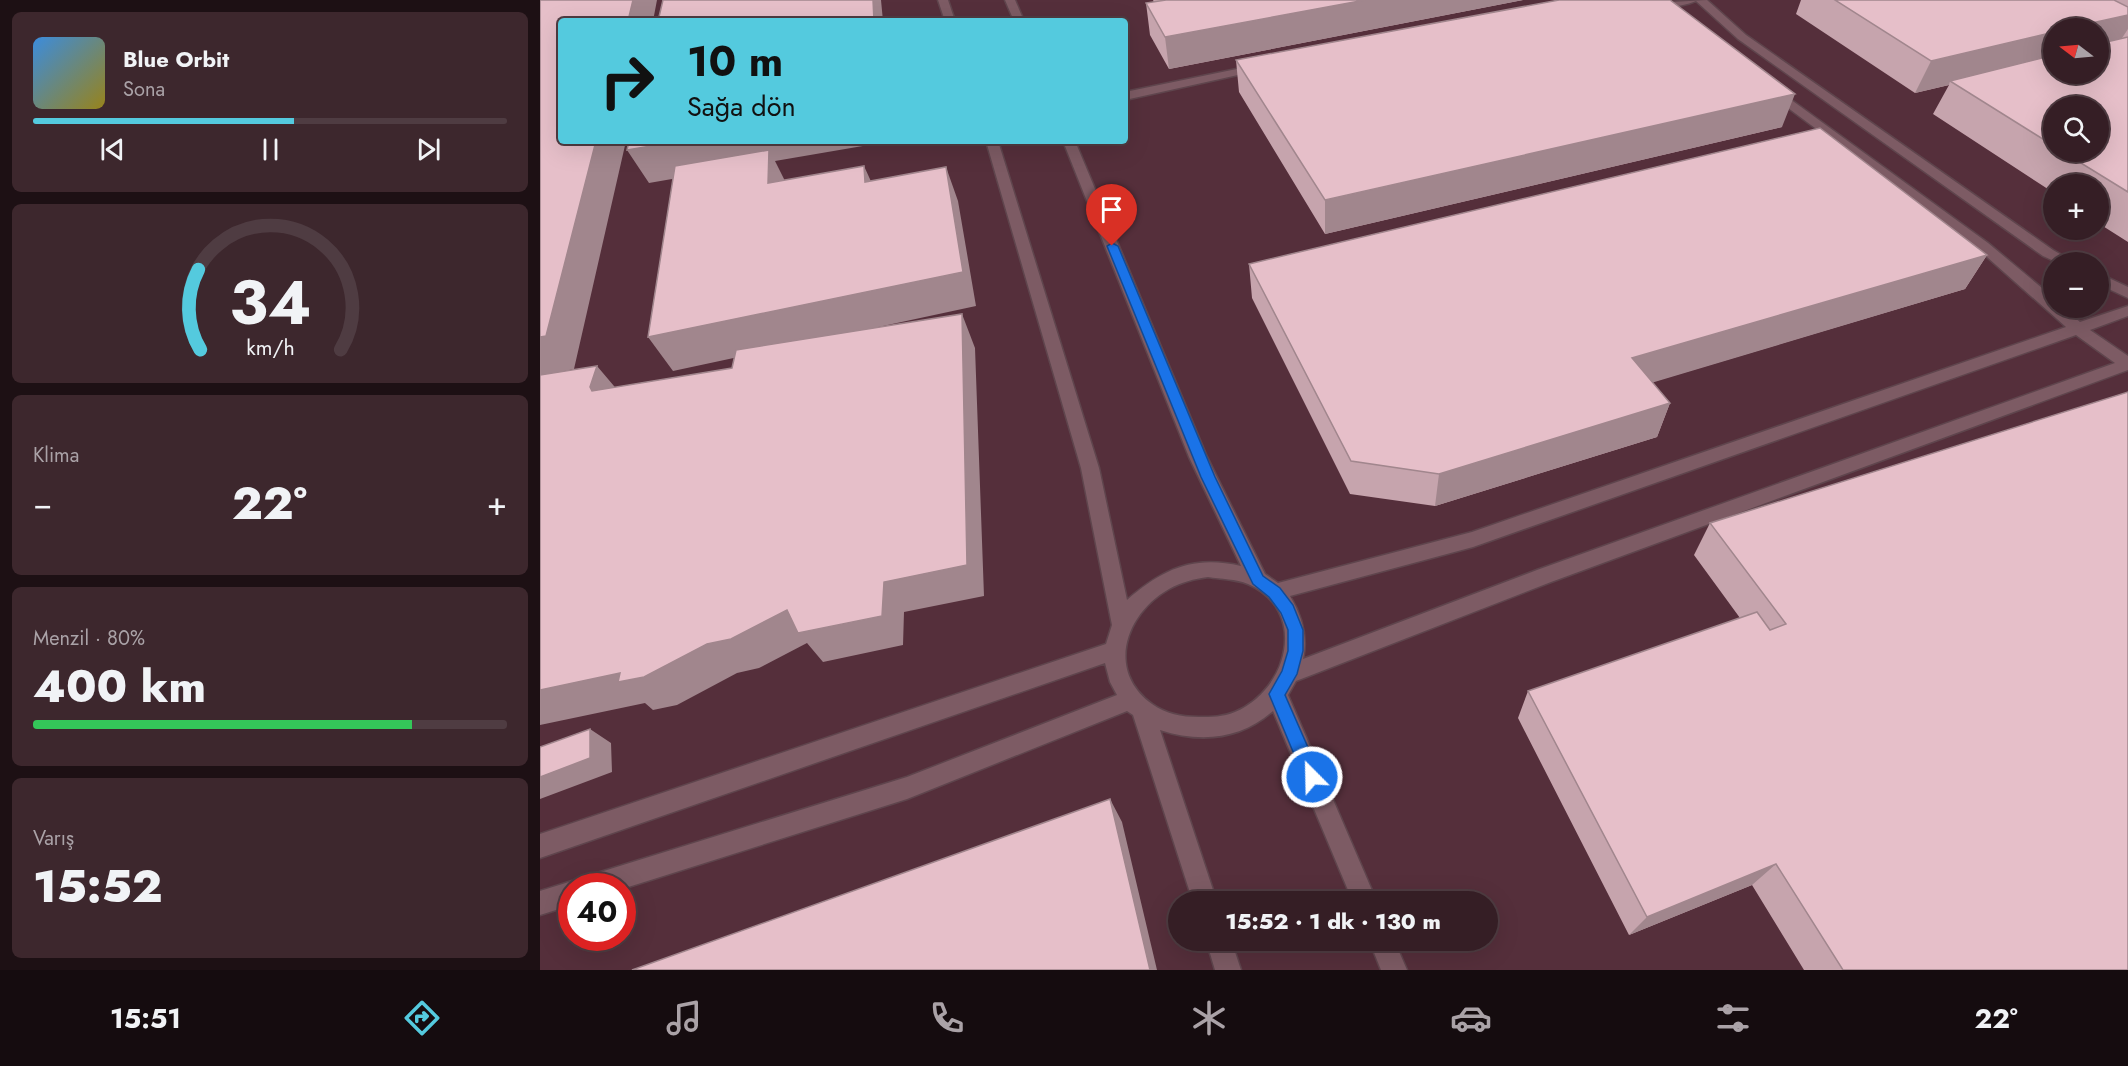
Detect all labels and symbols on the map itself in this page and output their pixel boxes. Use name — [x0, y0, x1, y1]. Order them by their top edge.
north arrow — [2043, 18, 2109, 84]
pin — [1086, 184, 1137, 246]
position arrow — [1280, 745, 1344, 809]
speed limit sign: 40 — [558, 873, 636, 951]

